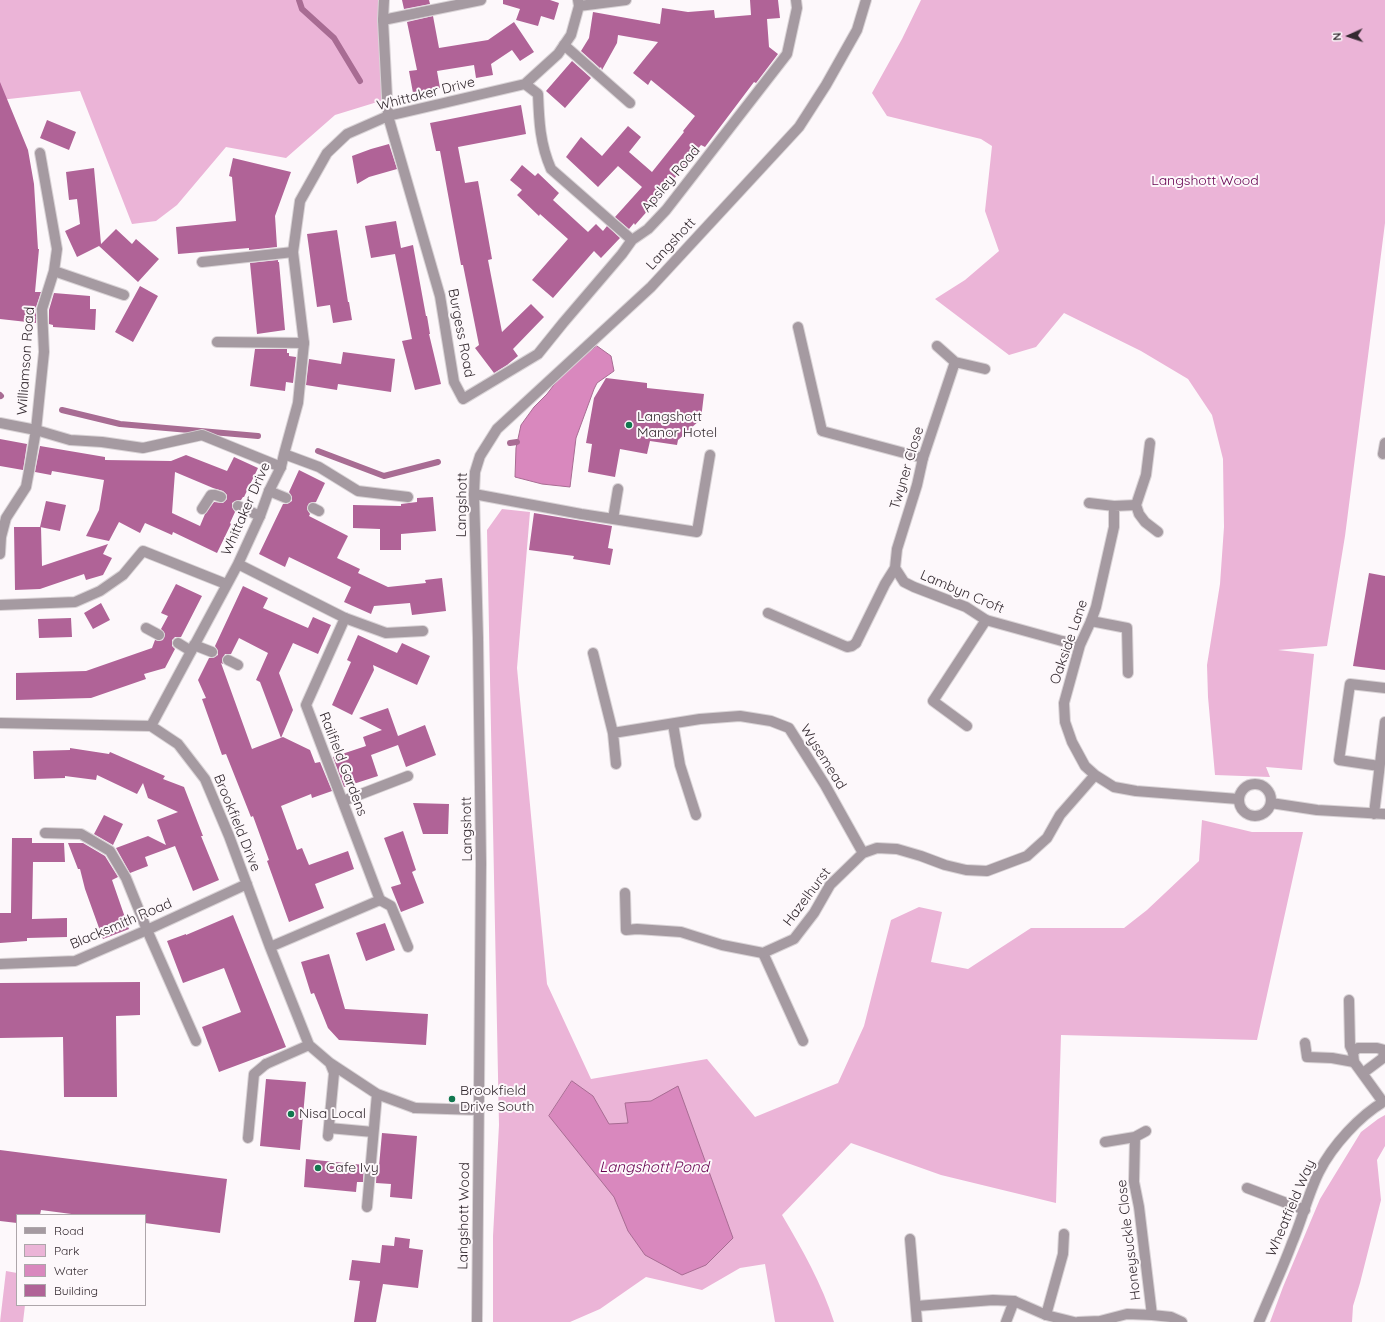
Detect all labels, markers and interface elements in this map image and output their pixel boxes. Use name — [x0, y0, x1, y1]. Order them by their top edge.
north arrow — [1329, 16, 1369, 56]
text: N — [1330, 32, 1344, 41]
street label: Whittaker Drive — [375, 74, 477, 114]
street label: Apsley Road — [638, 142, 704, 216]
park label: Langshott Wood — [1151, 173, 1259, 189]
street label: Langshott — [643, 214, 699, 274]
street label: Burgess Road — [444, 287, 478, 379]
street label: Williamson Road — [14, 306, 38, 416]
place label: Langshott Manor Hotel — [637, 409, 717, 442]
marker: Langshott Manor Hotel — [624, 420, 634, 430]
street label: Twyner Close — [886, 425, 928, 511]
street label: Whittaker Drive — [218, 460, 274, 558]
street label: Langshott — [453, 472, 471, 538]
street label: Lambyn Croft — [917, 567, 1007, 617]
street label: Oakside Lane — [1047, 598, 1091, 686]
street label: Railfield Gardens — [315, 710, 371, 818]
street label: Wysemead — [796, 721, 850, 793]
street label: Brookfield Drive — [210, 772, 264, 874]
street label: Langshott — [458, 796, 476, 862]
street label: Hazelhurst — [780, 864, 834, 930]
street label: Blacksmith Road — [68, 895, 174, 953]
place label: Brookfield Drive South — [460, 1083, 535, 1116]
marker: Brookfield Drive South — [447, 1094, 457, 1104]
place label: Nisa Local — [299, 1106, 366, 1122]
marker: Nisa Local — [286, 1109, 296, 1119]
street label: Wheatfield Way — [1263, 1157, 1319, 1259]
water label: Langshott Pond — [599, 1158, 709, 1176]
place label: Cafe Ivy — [326, 1160, 379, 1176]
street label: Langshott Wood — [455, 1162, 473, 1270]
marker: Cafe Ivy — [313, 1163, 323, 1173]
street label: Honeysuckle Close — [1113, 1179, 1145, 1301]
legend — [16, 1214, 146, 1306]
text: Road — [54, 1223, 84, 1238]
text: Park — [54, 1243, 79, 1258]
text: Water — [54, 1263, 88, 1278]
text: Building — [54, 1283, 98, 1298]

